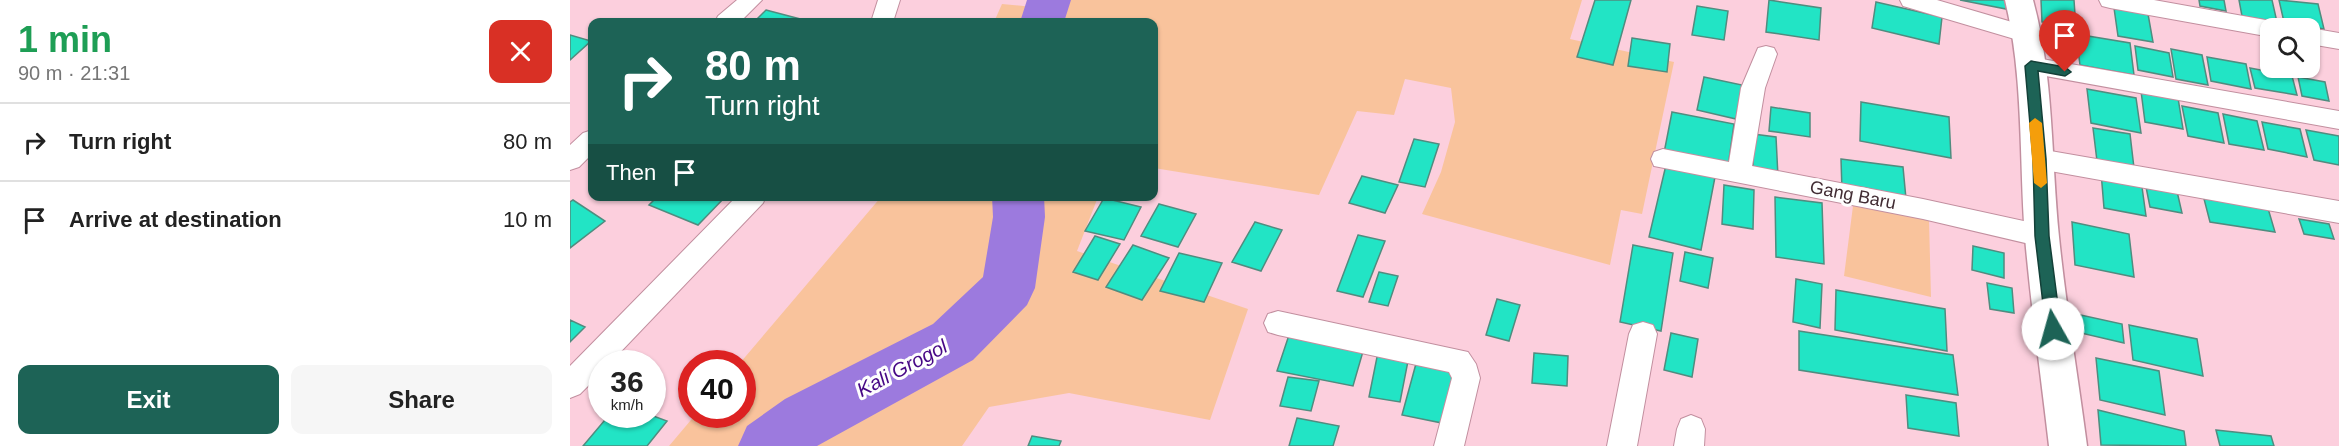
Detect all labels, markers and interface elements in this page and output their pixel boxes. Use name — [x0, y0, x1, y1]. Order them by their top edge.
pin — [2039, 10, 2090, 72]
map controls — [2260, 18, 2320, 78]
button: search — [2260, 18, 2320, 78]
text: 1 min — [18, 19, 112, 60]
icon: arrive — [2048, 19, 2081, 52]
button: close — [489, 20, 552, 83]
icon: right — [606, 42, 684, 120]
text: 80 m — [705, 42, 801, 89]
text: 90 m · 21:31 — [18, 62, 130, 84]
text: Turn right — [705, 91, 820, 121]
icon: right — [18, 126, 51, 159]
text: Turn right — [69, 129, 171, 154]
text: 80 m — [503, 129, 552, 154]
icon: arrive — [668, 156, 701, 189]
text: Then — [606, 160, 656, 185]
street label: Gang Baru — [1808, 177, 1898, 213]
icon: arrive — [18, 204, 51, 237]
text: Arrive at destination — [69, 207, 282, 232]
text: 10 m — [503, 207, 552, 232]
position arrow — [2021, 297, 2085, 361]
water label: Kali Grogol — [853, 335, 951, 401]
speed limit sign: 40 — [678, 350, 756, 428]
button: Exit — [18, 365, 279, 434]
button: Share — [291, 365, 552, 434]
text: 36 — [610, 365, 644, 398]
text: km/h — [611, 396, 643, 413]

